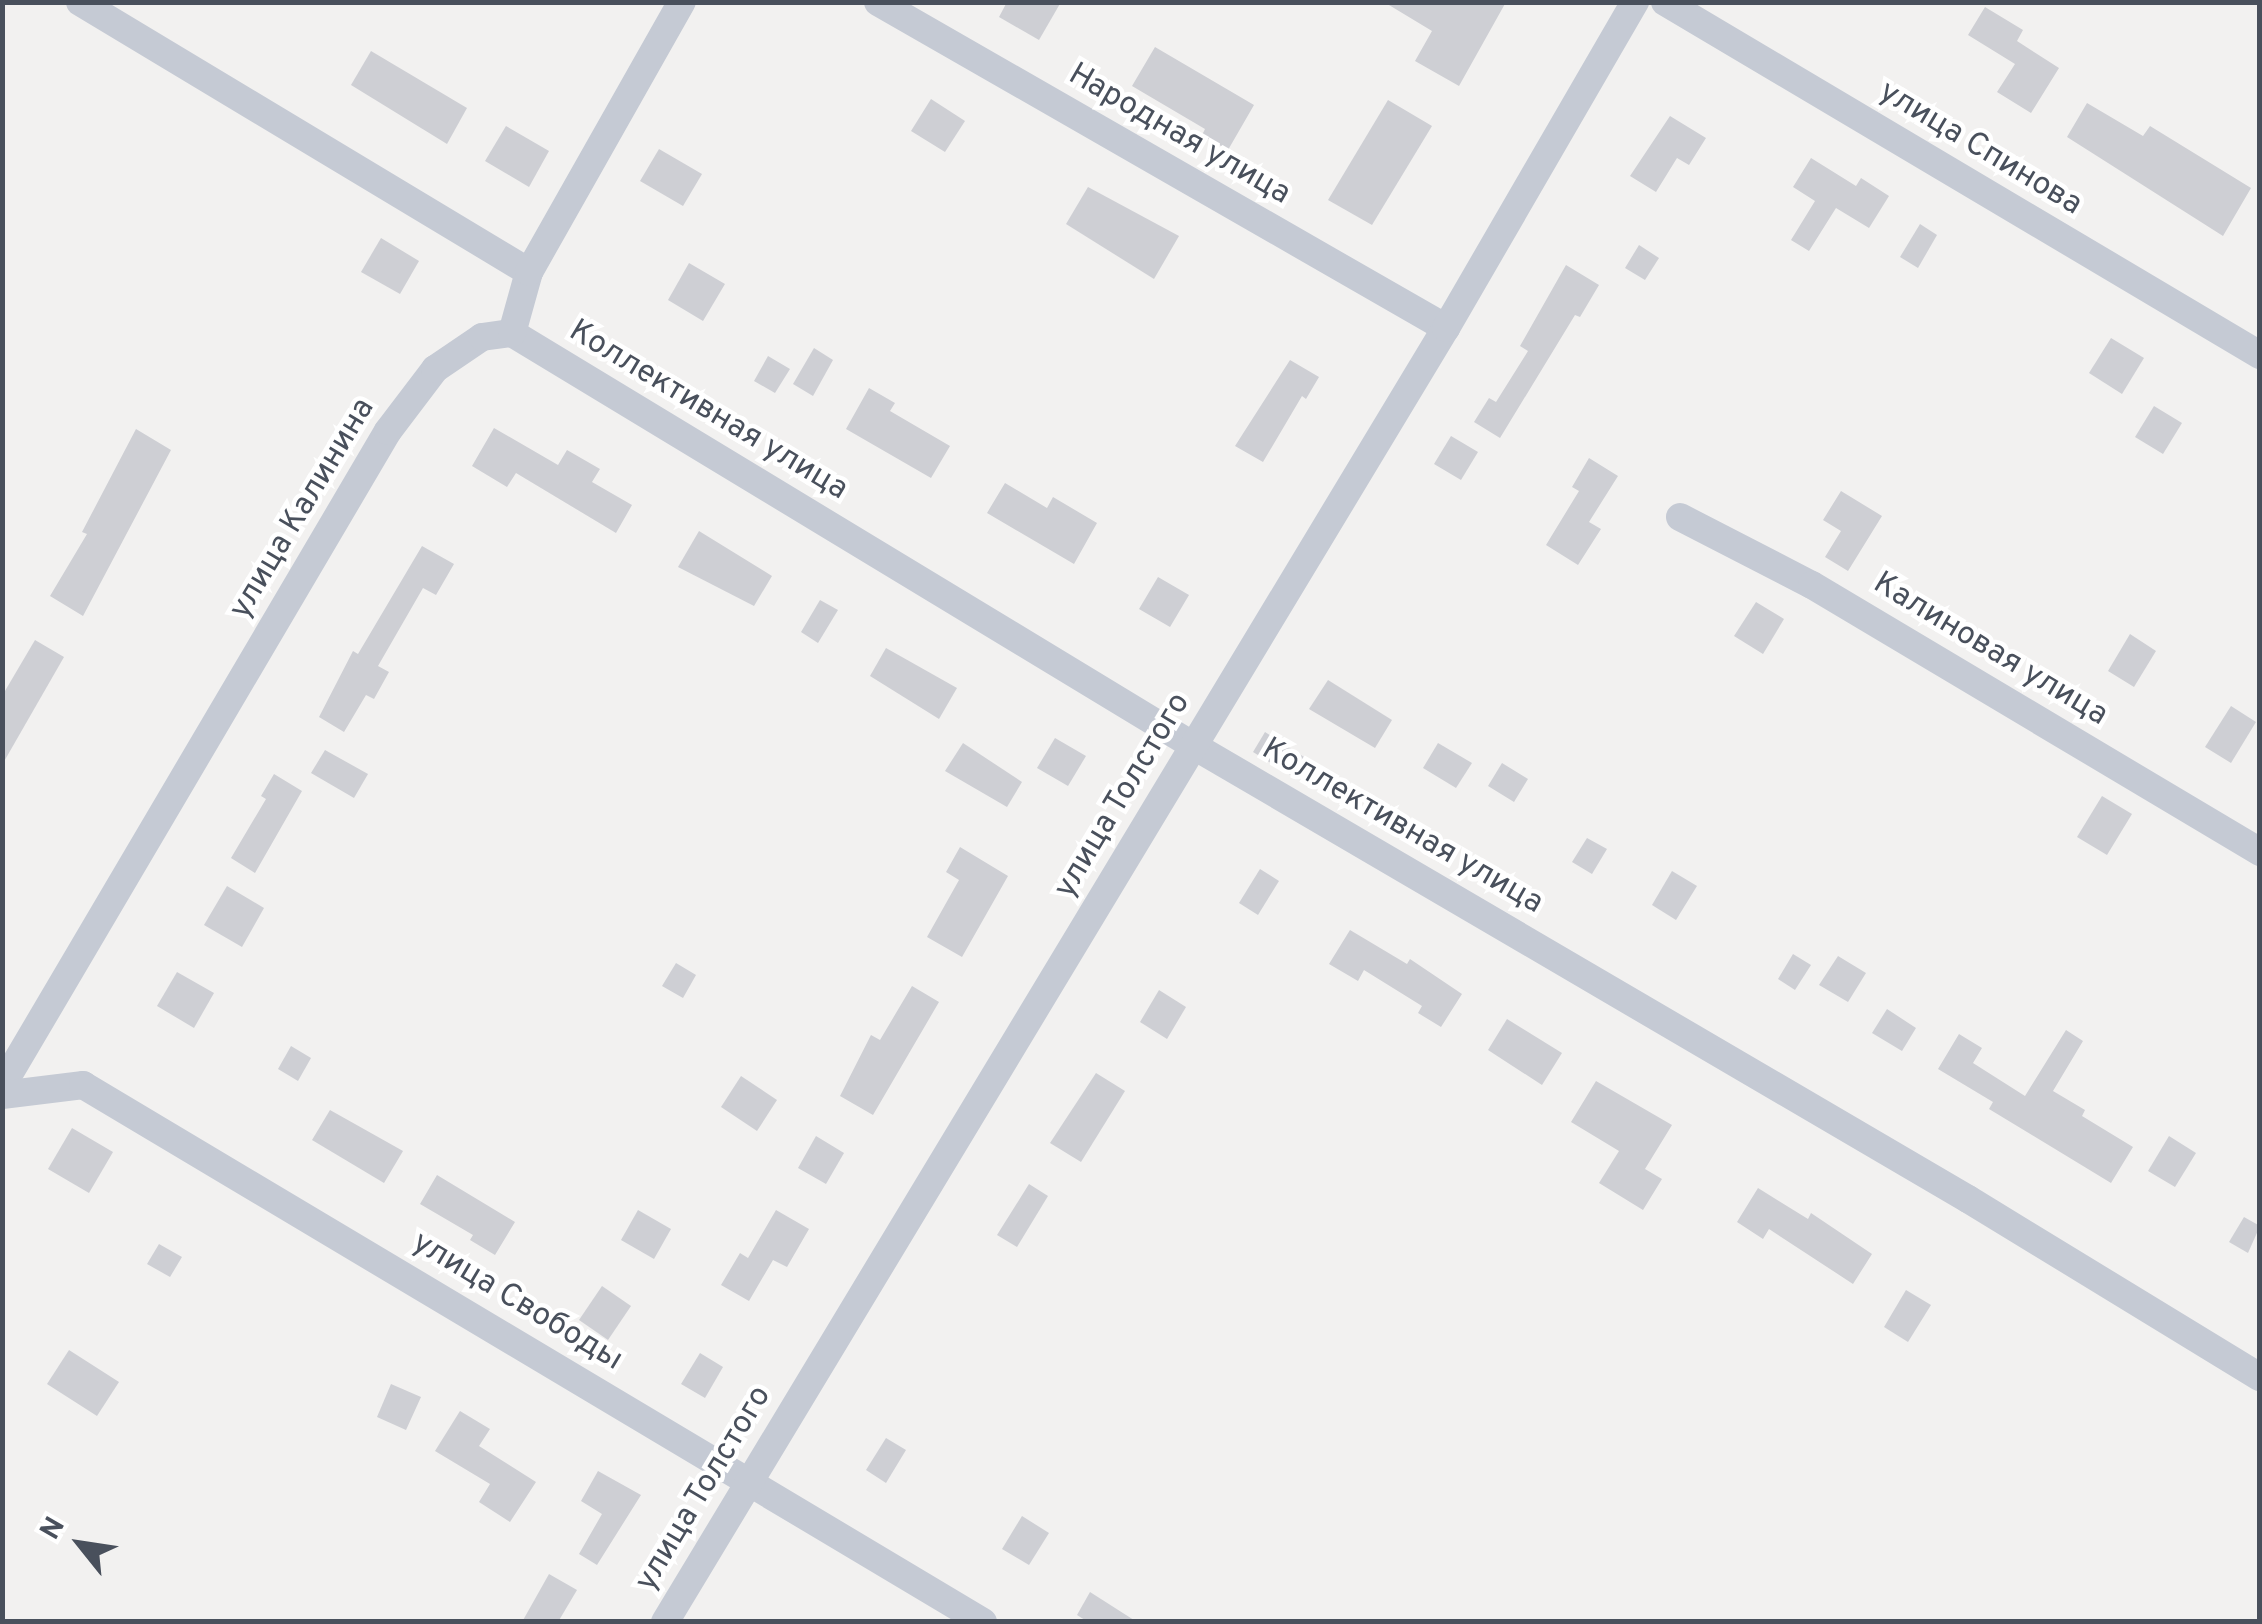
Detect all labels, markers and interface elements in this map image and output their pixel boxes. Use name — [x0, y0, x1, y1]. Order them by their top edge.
street label: Народная улица — [1061, 56, 1297, 214]
street label: улица Спинова — [1871, 73, 2089, 225]
street label: Коллективная улица — [562, 313, 854, 509]
street label: улица Калинина — [222, 392, 384, 626]
street label: Калиновая улица — [1866, 565, 2114, 735]
street label: улица Толстого — [1046, 686, 1200, 906]
street label: Коллективная улица — [1255, 731, 1549, 923]
street label: улица Свободы — [405, 1224, 629, 1380]
street label: улица Толстого — [627, 1379, 781, 1599]
north arrow — [30, 1494, 130, 1594]
text: N — [33, 1511, 75, 1547]

